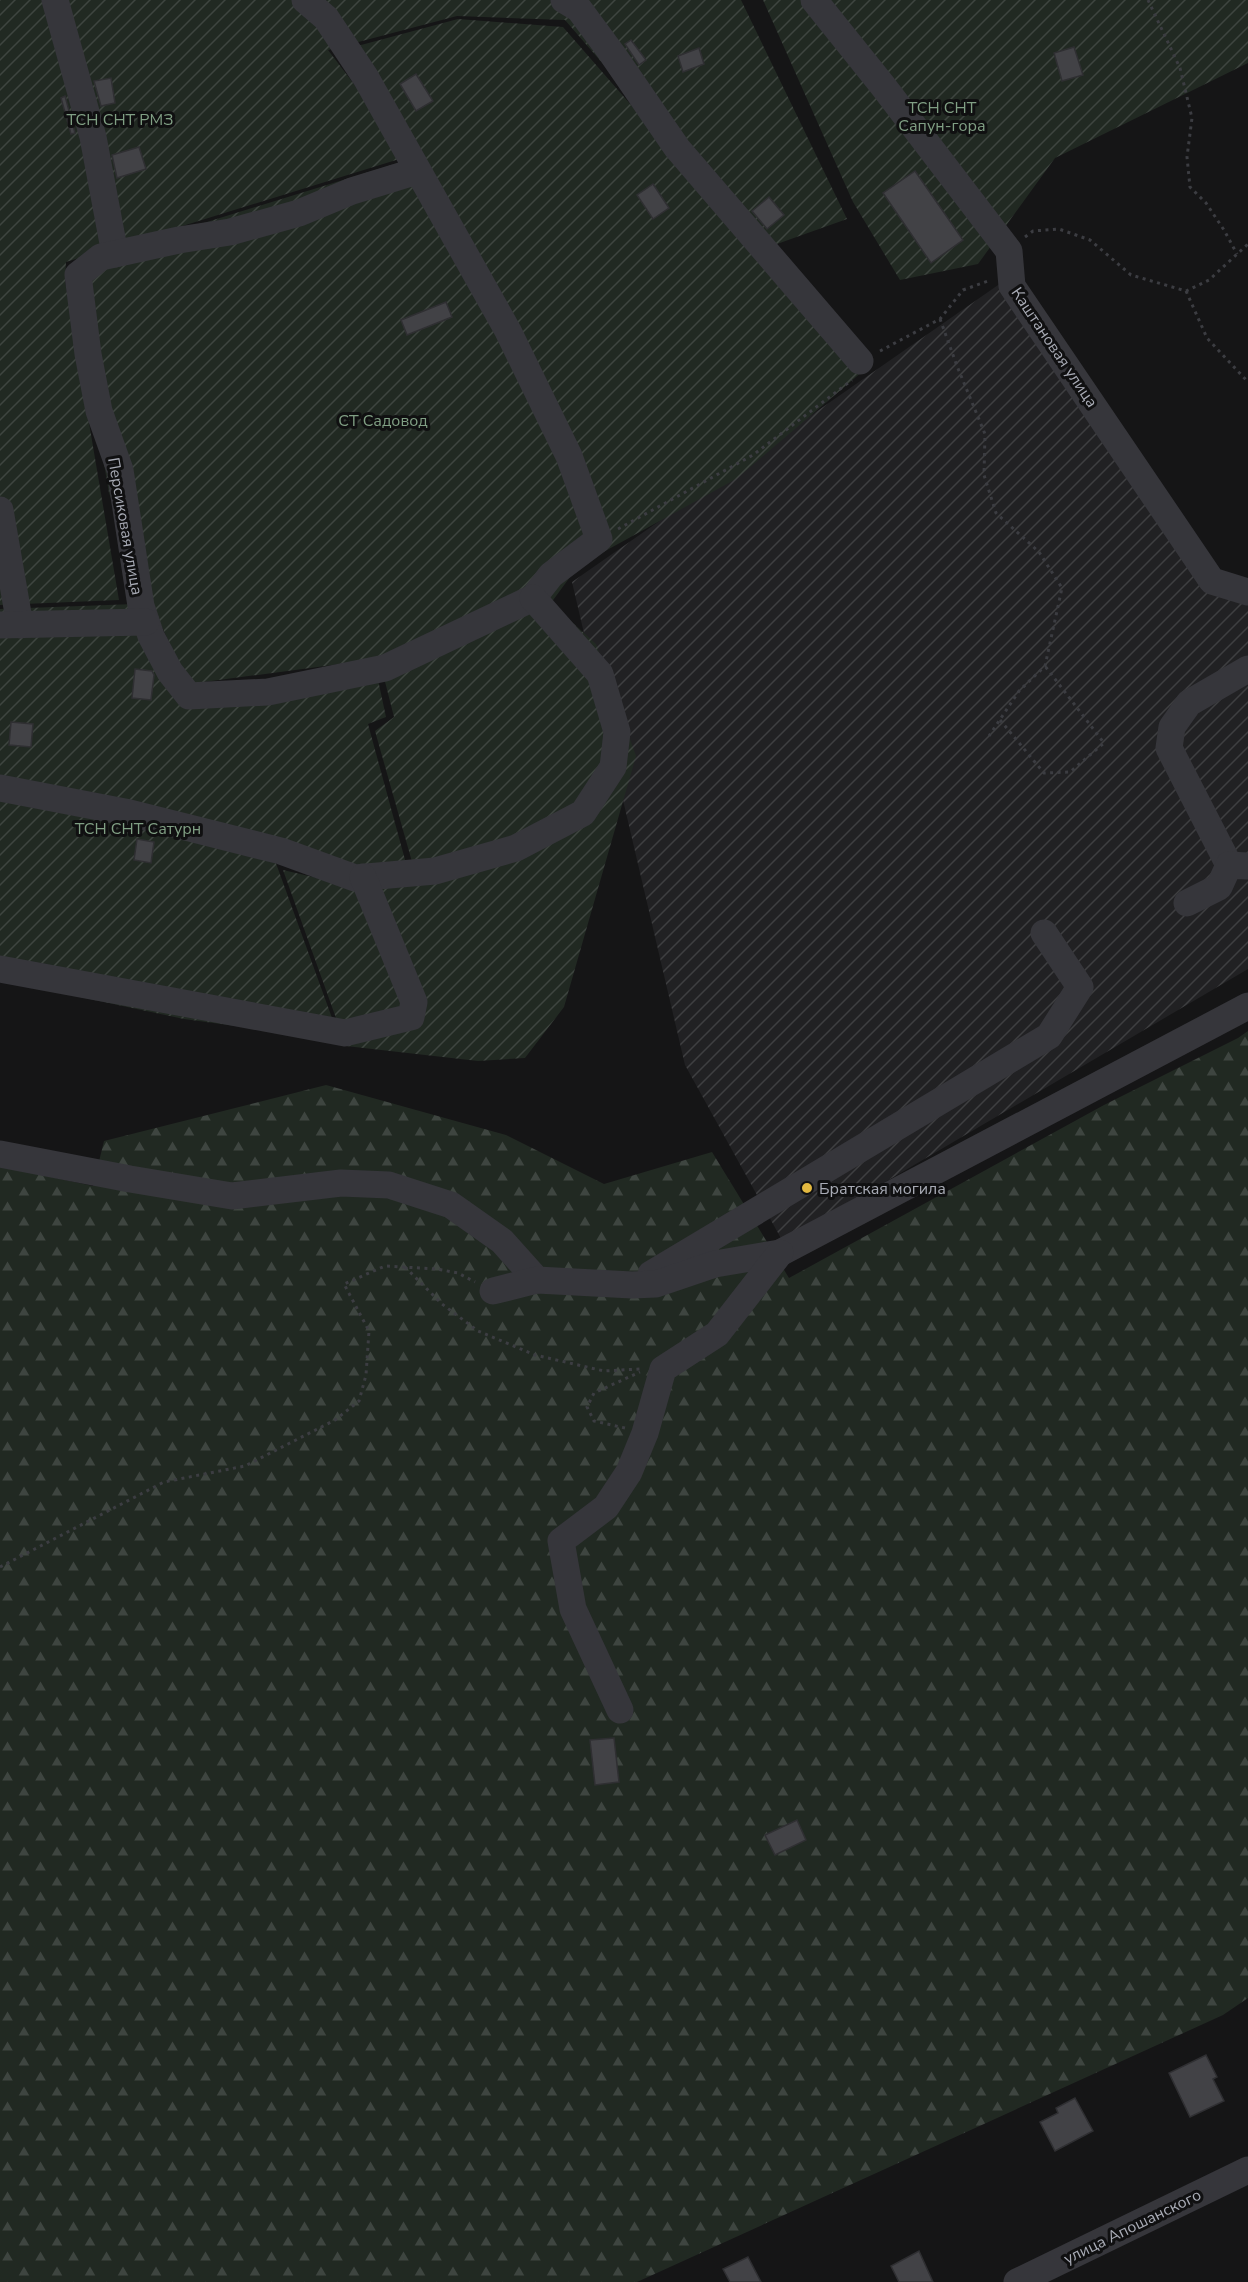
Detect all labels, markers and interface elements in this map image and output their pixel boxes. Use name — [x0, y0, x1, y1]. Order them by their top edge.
park label: ТСН СНТ Сапун-гора — [898, 97, 986, 137]
park label: ТСН СНТ РМЗ — [67, 109, 173, 131]
street label: Каштановая улица — [1006, 283, 1103, 412]
park label: СТ Садовод — [338, 410, 428, 432]
street label: Персиковая улица — [102, 456, 148, 597]
park label: ТСН СНТ Сатурн — [75, 818, 201, 840]
place label: Братская могила — [819, 1178, 946, 1200]
marker: Братская могила — [800, 1181, 814, 1195]
street label: улица Апошанского — [1060, 2184, 1205, 2270]

